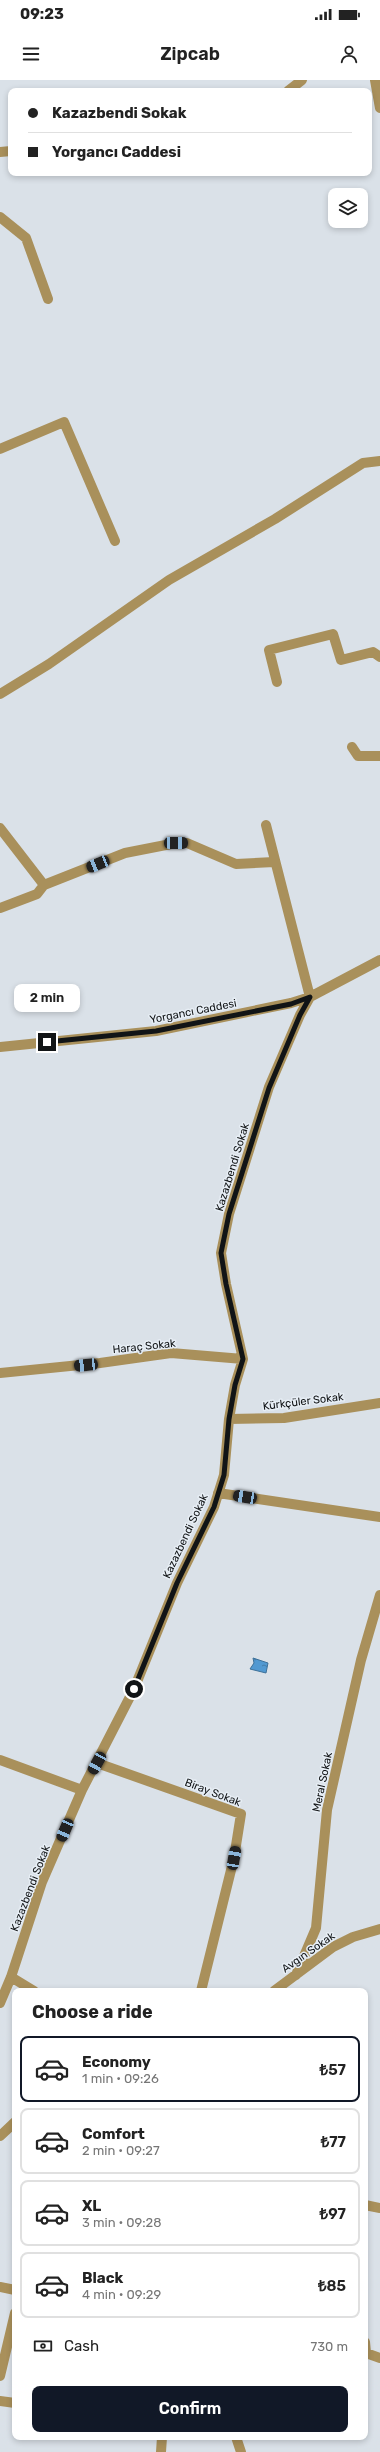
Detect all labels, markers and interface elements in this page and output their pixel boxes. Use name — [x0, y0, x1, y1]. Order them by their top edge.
text: 09:23 — [20, 5, 64, 23]
icon: menu — [20, 43, 42, 65]
text: Zipcab — [160, 43, 220, 65]
icon: person — [338, 43, 360, 65]
text: Kazazbendi Sokak — [52, 104, 186, 122]
text: Yorgancı Caddesi — [52, 143, 181, 161]
map controls — [328, 188, 368, 228]
button: layers — [328, 188, 368, 228]
car — [164, 837, 188, 849]
car — [85, 854, 111, 874]
callout: 2 min — [14, 984, 80, 1012]
text: 2 min — [30, 990, 64, 1005]
street label: Yorgancı Caddesi — [149, 997, 238, 1026]
route end — [38, 1033, 56, 1051]
street label: Kazazbendi Sokak — [213, 1121, 252, 1213]
street label: Haraç Sokak — [112, 1337, 177, 1356]
car — [73, 1358, 99, 1372]
street label: Kürkçüler Sokak — [262, 1390, 344, 1413]
car — [232, 1489, 258, 1505]
street label: Kazazbendi Sokak — [160, 1492, 211, 1580]
route start — [125, 1680, 143, 1698]
car — [86, 1750, 108, 1776]
street label: Meral Sokak — [310, 1751, 335, 1813]
street label: Biray Sokak — [183, 1776, 243, 1809]
car — [55, 1817, 75, 1843]
street label: Kazazbendi Sokak — [8, 1843, 53, 1933]
car — [226, 1845, 242, 1871]
street label: Avgın Sokak — [279, 1929, 338, 1976]
text: Choose a ride — [32, 2001, 153, 2023]
icon: car — [34, 2051, 70, 2087]
text: Economy — [82, 2053, 151, 2071]
text: ₺57 — [320, 2061, 346, 2079]
text: 1 min · 09:26 — [82, 2071, 159, 2086]
icon: car — [34, 2123, 70, 2159]
text: Comfort — [82, 2125, 145, 2143]
text: ₺77 — [321, 2133, 346, 2151]
text: 2 min · 09:27 — [82, 2143, 160, 2158]
icon: car — [34, 2195, 70, 2231]
text: XL — [82, 2197, 101, 2215]
text: ₺97 — [320, 2205, 346, 2223]
text: 3 min · 09:28 — [82, 2215, 161, 2230]
icon: car — [34, 2267, 70, 2303]
text: Black — [82, 2269, 123, 2287]
text: ₺85 — [318, 2277, 346, 2295]
text: 4 min · 09:29 — [82, 2287, 161, 2302]
icon: cash — [32, 2335, 54, 2357]
text: Cash — [64, 2337, 99, 2355]
text: 730 m — [311, 2339, 348, 2354]
button: Confirm — [32, 2386, 348, 2432]

